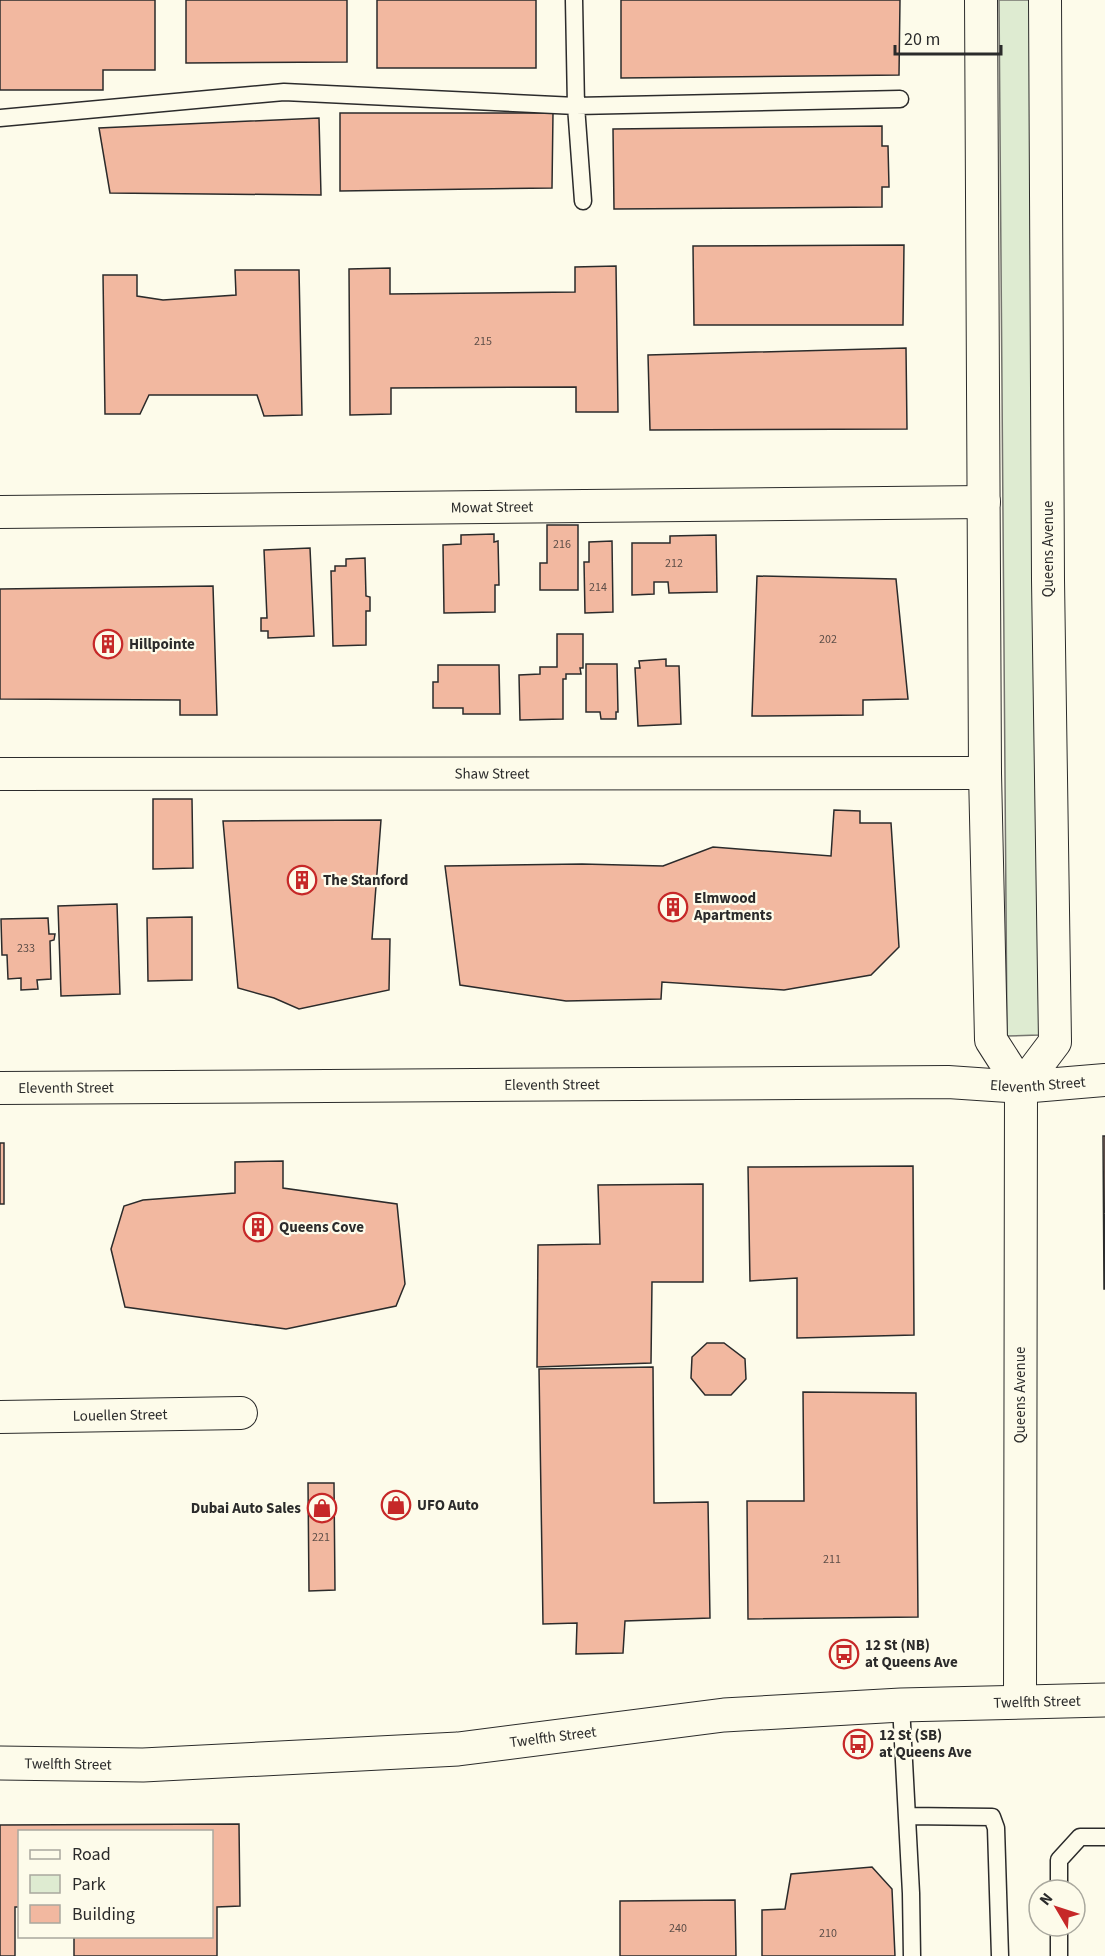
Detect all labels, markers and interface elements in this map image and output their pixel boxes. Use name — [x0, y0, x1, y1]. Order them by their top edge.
scale bar — [895, 18, 1002, 56]
text: 20 m — [904, 27, 940, 52]
house number: 215 — [474, 333, 492, 350]
street label: Mowat Street — [451, 496, 533, 518]
street label: Queens Avenue — [1038, 501, 1059, 597]
house number: 216 — [553, 536, 571, 553]
house number: 212 — [665, 555, 683, 572]
house number: 214 — [589, 579, 607, 596]
building icon: Hillpointe — [92, 628, 124, 660]
house number: 202 — [819, 631, 837, 648]
place label: Hillpointe — [129, 634, 195, 655]
street label: Shaw Street — [454, 763, 530, 784]
building icon: The Stanford — [286, 864, 318, 896]
place label: The Stanford — [323, 870, 408, 891]
place label: Elmwood Apartments — [693, 888, 772, 926]
building icon: Elmwood Apartments — [657, 891, 689, 923]
house number: 233 — [17, 940, 35, 957]
street label: Eleventh Street — [989, 1071, 1086, 1098]
street label: Eleventh Street — [504, 1074, 600, 1095]
street label: Eleventh Street — [18, 1077, 114, 1098]
building icon: Queens Cove — [242, 1211, 274, 1243]
place label: Queens Cove — [279, 1217, 364, 1238]
street label: Queens Avenue — [1010, 1347, 1031, 1443]
street label: Louellen Street — [72, 1404, 168, 1426]
shop icon: UFO Auto — [380, 1489, 412, 1521]
shop icon: Dubai Auto Sales — [306, 1492, 338, 1524]
place label: UFO Auto — [417, 1495, 479, 1516]
place label: Dubai Auto Sales — [191, 1498, 301, 1519]
house number: 221 — [312, 1529, 330, 1546]
house number: 211 — [823, 1551, 841, 1568]
place label: 12 St (NB) at Queens Ave — [865, 1635, 958, 1673]
bus stop icon: 12 St (NB) at Queens Ave — [828, 1638, 860, 1670]
street label: Twelfth Street — [993, 1690, 1081, 1713]
street label: Twelfth Street — [508, 1721, 597, 1753]
place label: 12 St (SB) at Queens Ave — [879, 1725, 972, 1763]
bus stop icon: 12 St (SB) at Queens Ave — [842, 1728, 874, 1760]
street label: Twelfth Street — [24, 1753, 112, 1775]
legend — [18, 1830, 213, 1938]
text: Road — [72, 1842, 111, 1867]
text: Park — [72, 1872, 106, 1897]
north arrow — [1027, 1878, 1087, 1938]
text: N — [1034, 1888, 1058, 1910]
text: Building — [72, 1902, 135, 1927]
house number: 240 — [669, 1920, 687, 1937]
house number: 210 — [819, 1925, 837, 1942]

